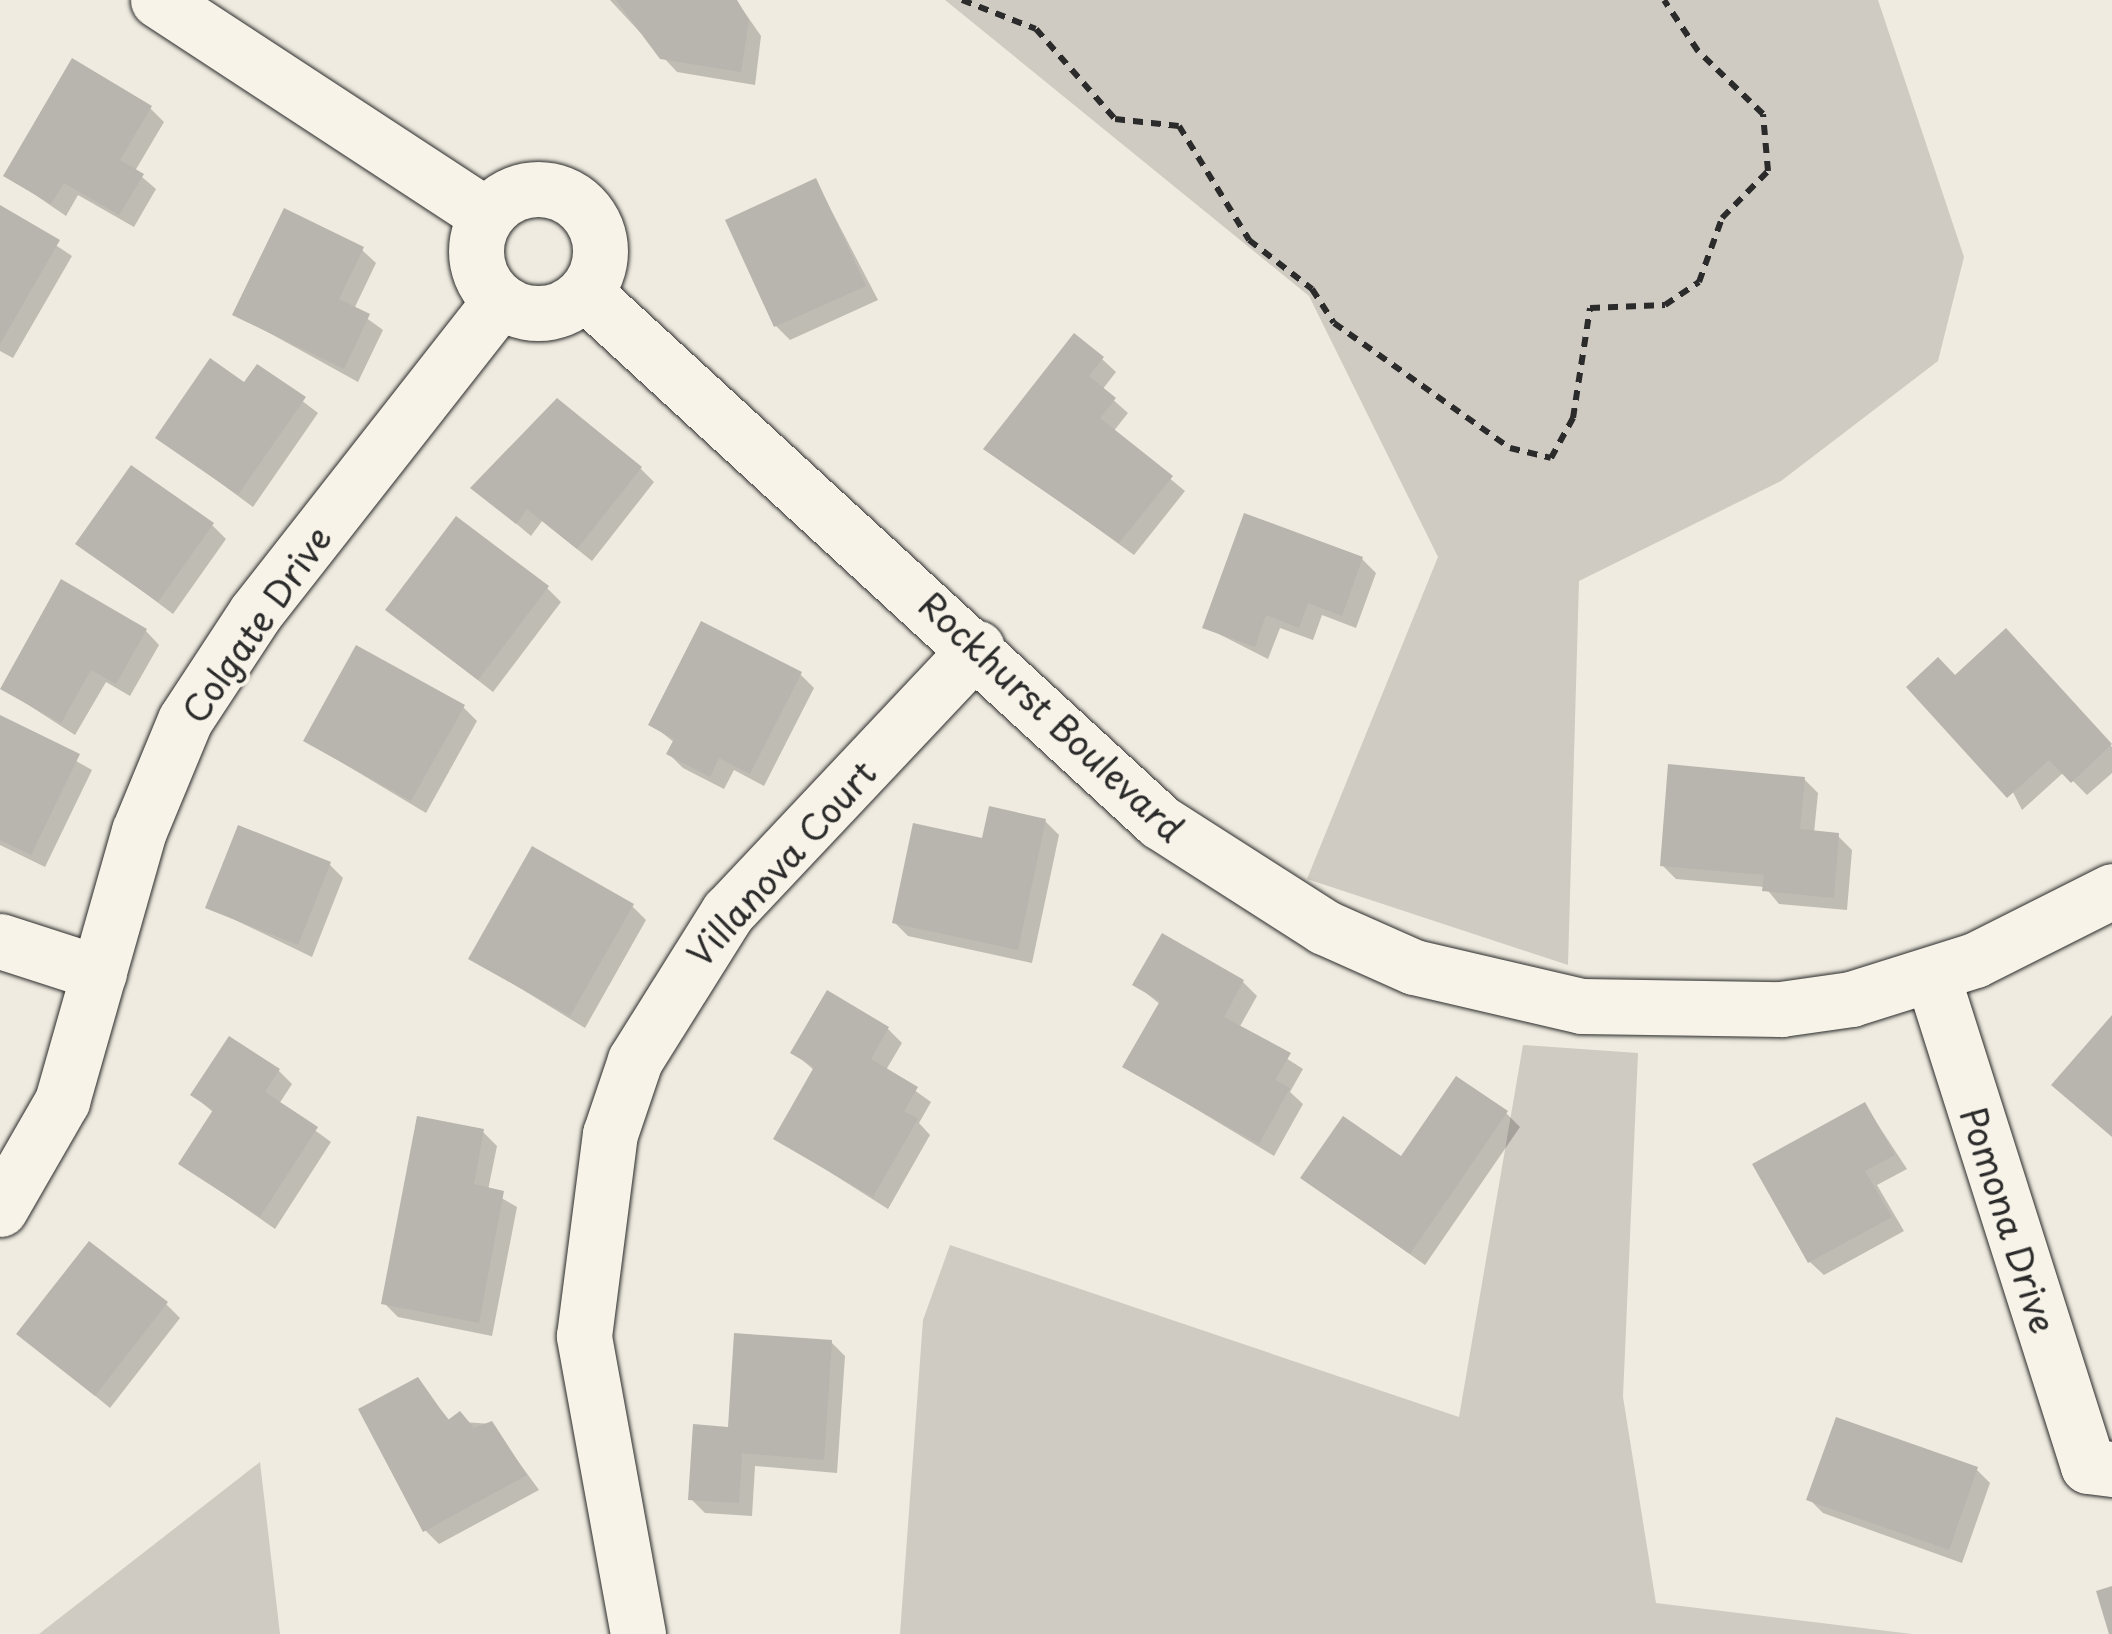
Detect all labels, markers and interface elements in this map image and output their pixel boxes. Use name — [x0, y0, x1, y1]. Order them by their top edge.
street label: Colgate Drive — [173, 518, 339, 730]
street label: Rockhurst Boulevard — [911, 583, 1193, 849]
street label: Villanova Court — [678, 752, 884, 974]
street label: Pomona Drive — [1953, 1102, 2065, 1338]

